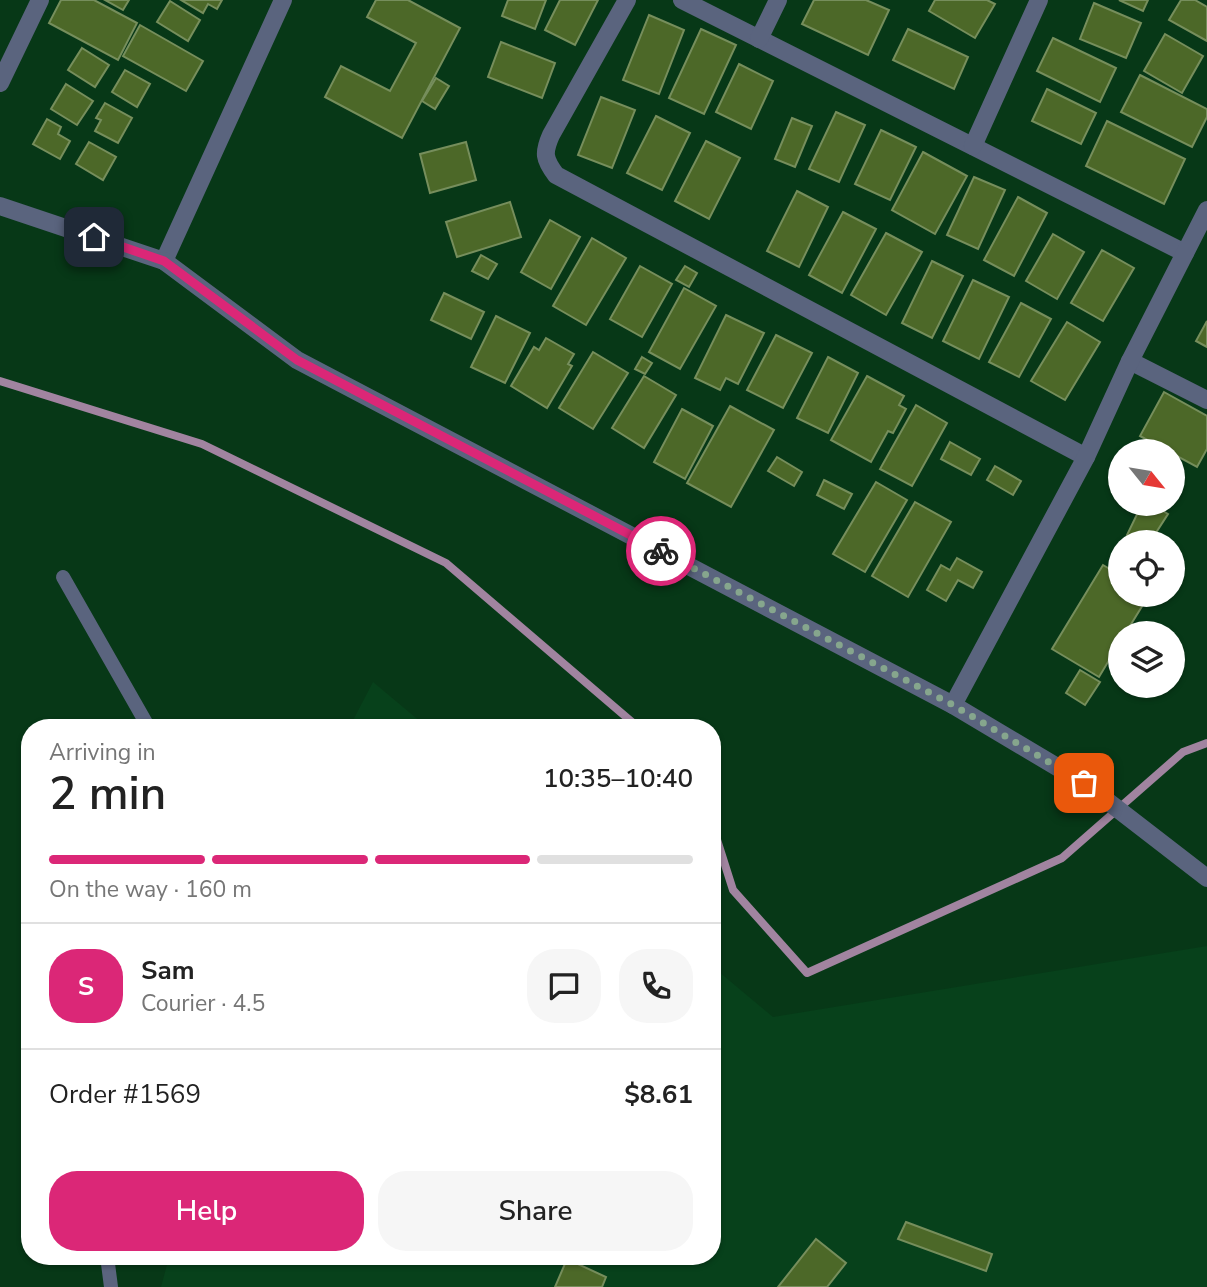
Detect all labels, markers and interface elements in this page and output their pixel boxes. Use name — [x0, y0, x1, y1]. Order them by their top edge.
pin — [64, 207, 124, 267]
icon: home — [75, 218, 113, 256]
north arrow — [1108, 439, 1185, 516]
map controls — [1108, 439, 1185, 698]
courier — [626, 516, 696, 586]
button: locate — [1108, 530, 1185, 607]
icon: bike — [642, 532, 680, 570]
button: layers — [1108, 621, 1185, 698]
text: Arriving in — [49, 737, 156, 768]
pin — [1054, 753, 1114, 813]
text: 10:35–10:40 — [543, 761, 693, 796]
text: 2 min — [49, 762, 166, 825]
icon: bag — [1065, 764, 1103, 802]
text: On the way · 160 m — [49, 874, 252, 905]
button: chat — [527, 949, 601, 1023]
button: phone — [619, 949, 693, 1023]
text: Sam — [141, 953, 194, 988]
text: S — [78, 969, 94, 1004]
text: Courier · 4.5 — [141, 988, 265, 1019]
text: Order #1569 — [49, 1077, 201, 1112]
text: $8.61 — [624, 1077, 693, 1112]
button: Help — [49, 1171, 364, 1251]
button: Share — [378, 1171, 693, 1251]

